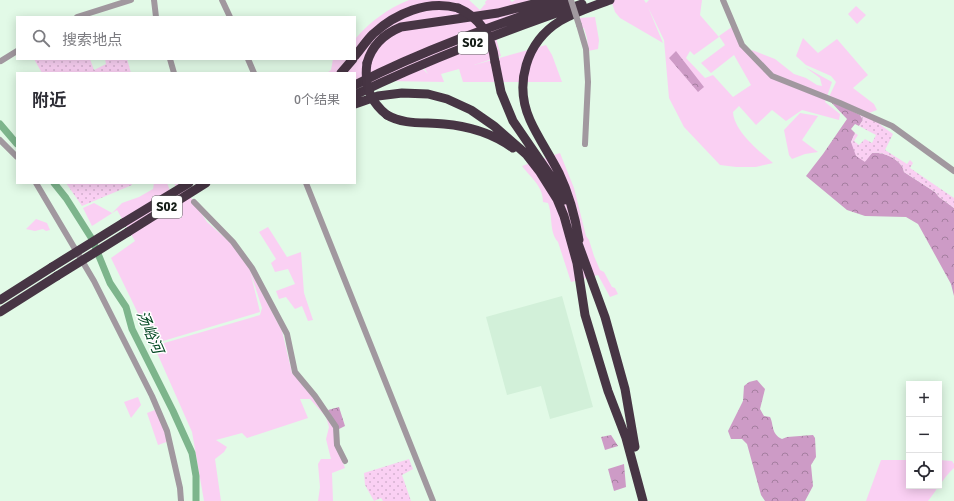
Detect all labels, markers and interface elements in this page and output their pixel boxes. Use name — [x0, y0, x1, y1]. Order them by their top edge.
search box — [16, 16, 356, 60]
icon: search — [30, 27, 52, 49]
text: 搜索地点 — [62, 31, 122, 49]
road number: S02 — [458, 32, 488, 54]
text: 附近 — [32, 90, 66, 111]
text: 0个结果 — [294, 92, 340, 108]
road number: S02 — [152, 196, 182, 218]
water label: 汤峪河 — [133, 308, 168, 359]
map controls — [906, 381, 942, 489]
button: + — [906, 381, 942, 417]
button: − — [906, 417, 942, 453]
button: locate — [906, 453, 942, 489]

